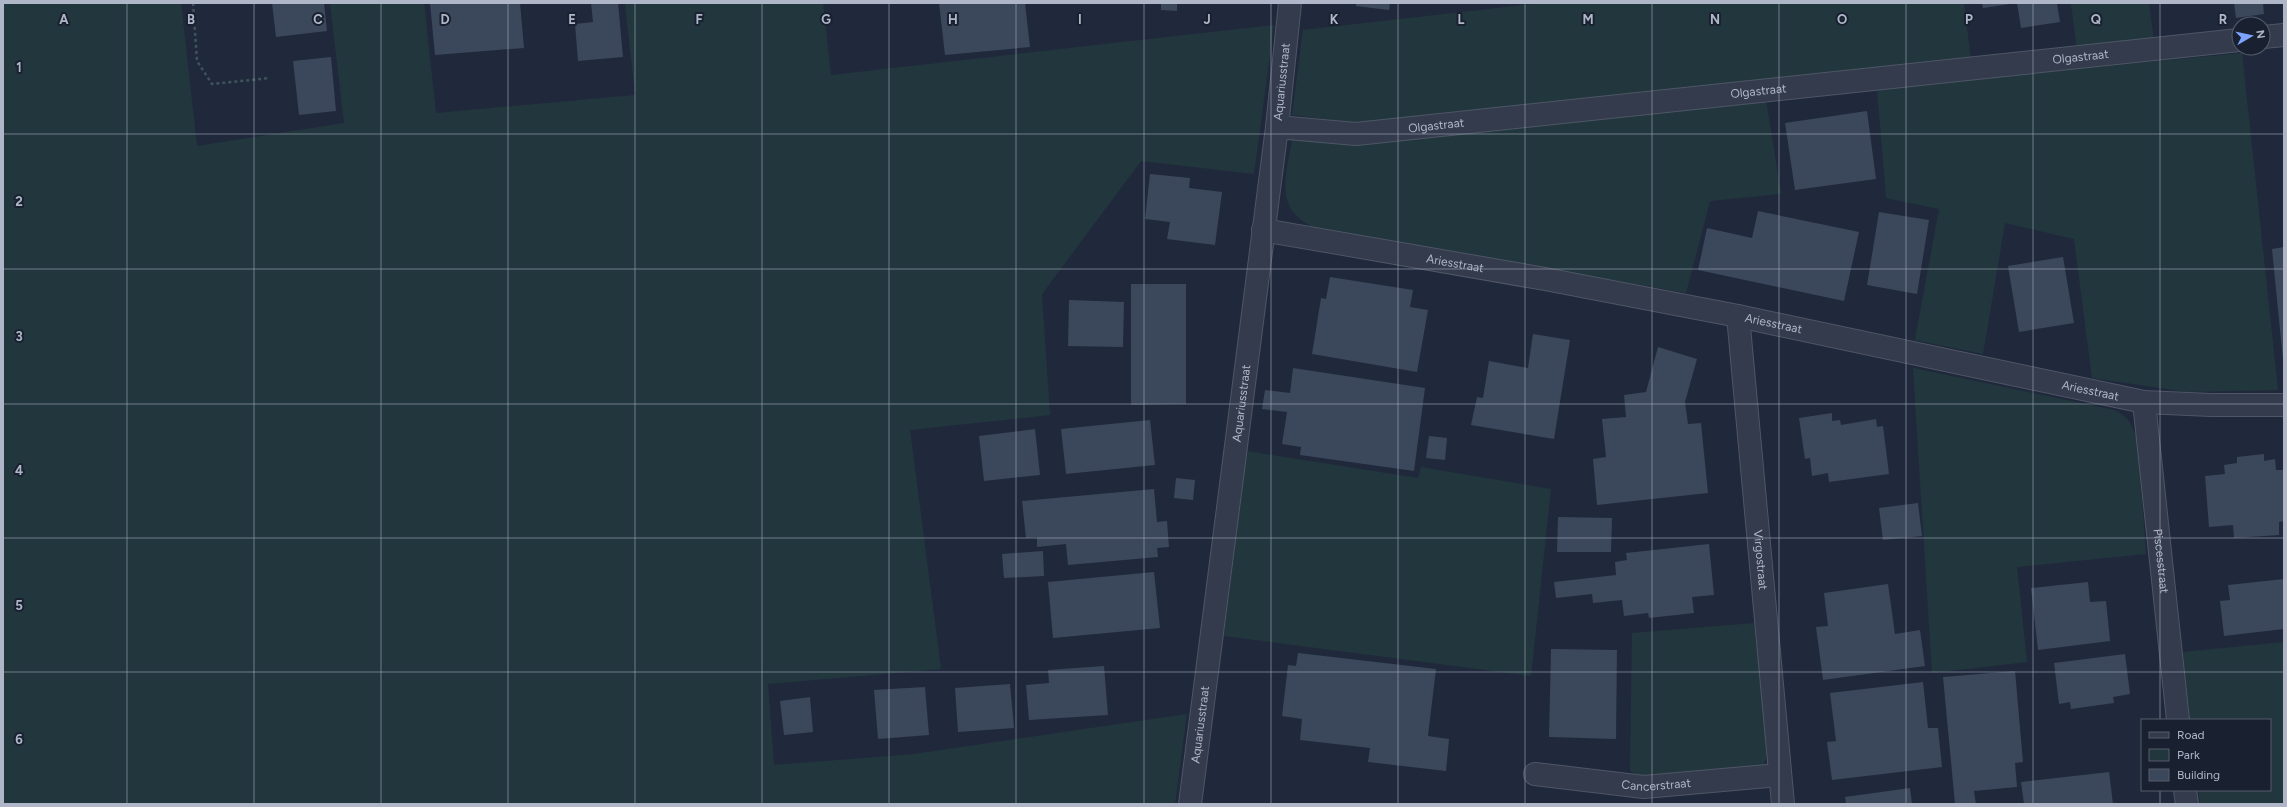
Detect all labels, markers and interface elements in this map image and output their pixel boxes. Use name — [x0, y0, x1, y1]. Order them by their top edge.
text: A — [59, 12, 69, 27]
text: B — [187, 12, 195, 27]
text: C — [313, 12, 323, 27]
text: D — [440, 12, 450, 27]
text: E — [568, 12, 576, 27]
text: F — [695, 12, 703, 27]
text: G — [821, 12, 831, 27]
text: H — [948, 12, 958, 27]
text: I — [1078, 12, 1082, 27]
text: J — [1203, 12, 1211, 27]
text: K — [1330, 12, 1339, 27]
text: L — [1458, 12, 1465, 27]
text: M — [1582, 12, 1594, 27]
text: N — [1710, 12, 1720, 27]
text: O — [1837, 12, 1847, 27]
text: P — [1965, 12, 1973, 27]
text: Q — [2091, 12, 2101, 27]
text: R — [2219, 12, 2228, 27]
north arrow — [2231, 16, 2271, 56]
text: N — [2253, 29, 2267, 40]
street label: Aquariusstraat — [1271, 42, 1293, 121]
street label: Olgastraat — [2052, 47, 2110, 67]
text: 1 — [16, 60, 22, 75]
street label: Olgastraat — [1730, 81, 1788, 101]
street label: Olgastraat — [1408, 115, 1465, 135]
text: 2 — [15, 194, 23, 209]
street label: Ariesstraat — [1425, 252, 1485, 275]
street label: Ariesstraat — [1744, 311, 1804, 336]
text: 3 — [15, 329, 23, 344]
street label: Aquariusstraat — [1230, 363, 1253, 443]
street label: Ariesstraat — [2061, 378, 2121, 404]
text: 4 — [15, 463, 23, 478]
street label: Piscesstraat — [2151, 528, 2171, 595]
street label: Virgostraat — [1751, 529, 1770, 591]
text: 5 — [15, 598, 23, 613]
street label: Aquariusstraat — [1188, 685, 1212, 764]
legend — [2141, 719, 2271, 791]
text: Road — [2177, 728, 2205, 742]
text: 6 — [15, 732, 23, 747]
text: Park — [2177, 748, 2200, 762]
text: Building — [2177, 768, 2220, 782]
street label: Cancerstraat — [1621, 776, 1692, 794]

